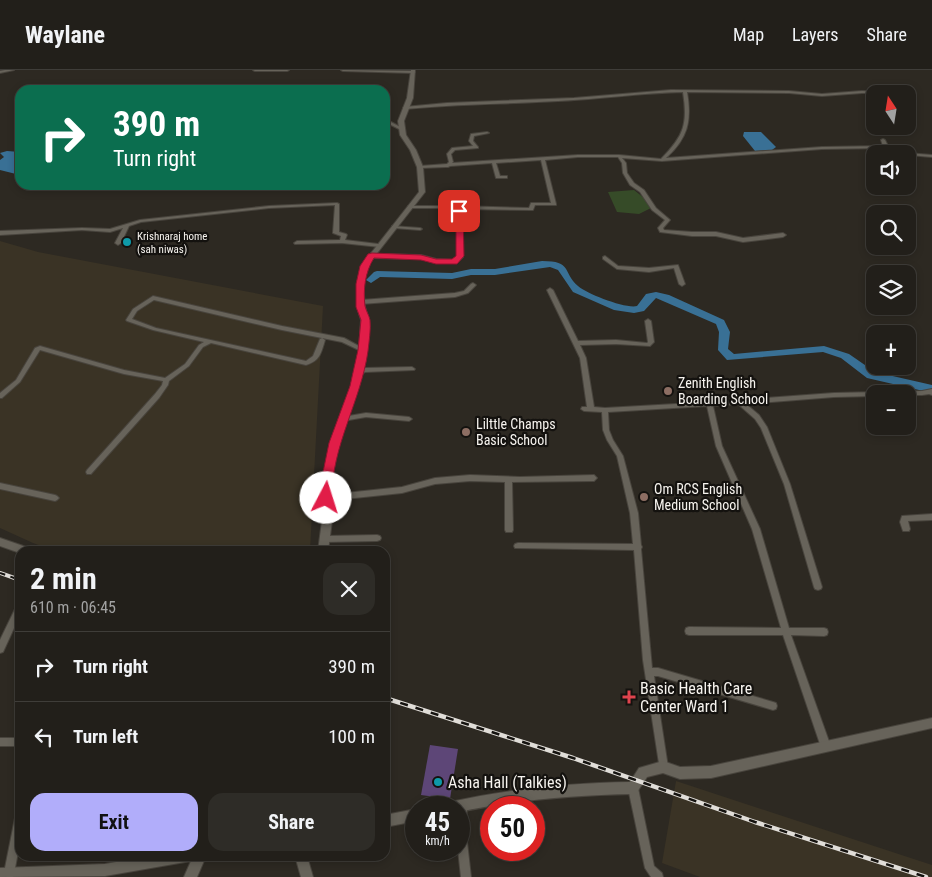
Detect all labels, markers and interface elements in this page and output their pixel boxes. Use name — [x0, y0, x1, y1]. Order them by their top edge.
text: Waylane — [25, 21, 105, 49]
text: Map — [733, 24, 764, 45]
text: Layers — [792, 24, 839, 45]
text: Share — [867, 24, 907, 45]
north arrow — [866, 85, 916, 135]
map controls — [866, 85, 916, 435]
text: 390 m — [113, 104, 200, 145]
icon: right — [30, 105, 95, 170]
button: sound — [866, 145, 916, 195]
text: Turn right — [113, 146, 196, 171]
pin — [438, 190, 480, 232]
icon: arrive — [445, 197, 473, 225]
button: search — [866, 205, 916, 255]
place label: Krishnaraj home (sah niwas) — [137, 230, 207, 256]
marker: Krishnaraj home (sah niwas) — [121, 236, 133, 248]
button: layers — [866, 265, 916, 315]
button: + — [866, 325, 916, 375]
place label: Zenith English Boarding School — [678, 375, 768, 407]
marker: Zenith English Boarding School — [662, 385, 674, 397]
button: − — [866, 385, 916, 435]
place label: Lilttle Champs Basic School — [476, 416, 556, 448]
marker: Lilttle Champs Basic School — [460, 426, 472, 438]
position arrow — [299, 471, 351, 523]
place label: Om RCS English Medium School — [654, 481, 742, 513]
marker: Om RCS English Medium School — [638, 491, 650, 503]
text: 2 min — [30, 561, 97, 596]
button: close — [323, 563, 375, 615]
text: 610 m · 06:45 — [30, 598, 116, 617]
icon: right — [30, 653, 58, 681]
text: Turn right — [73, 655, 148, 678]
text: 390 m — [328, 655, 375, 678]
place label: Basic Health Care Center Ward 1 — [640, 679, 752, 716]
marker: Basic Health Care Center Ward 1 — [622, 690, 636, 704]
icon: left — [30, 723, 58, 751]
text: Turn left — [73, 725, 138, 748]
text: 100 m — [328, 725, 375, 748]
place label: Asha Hall (Talkies) — [448, 773, 567, 792]
marker: Asha Hall (Talkies) — [432, 776, 444, 788]
button: Exit — [30, 793, 198, 851]
button: Share — [208, 793, 375, 851]
speed limit sign: 50 — [480, 796, 545, 861]
text: 45 — [425, 808, 450, 837]
text: km/h — [425, 834, 450, 848]

